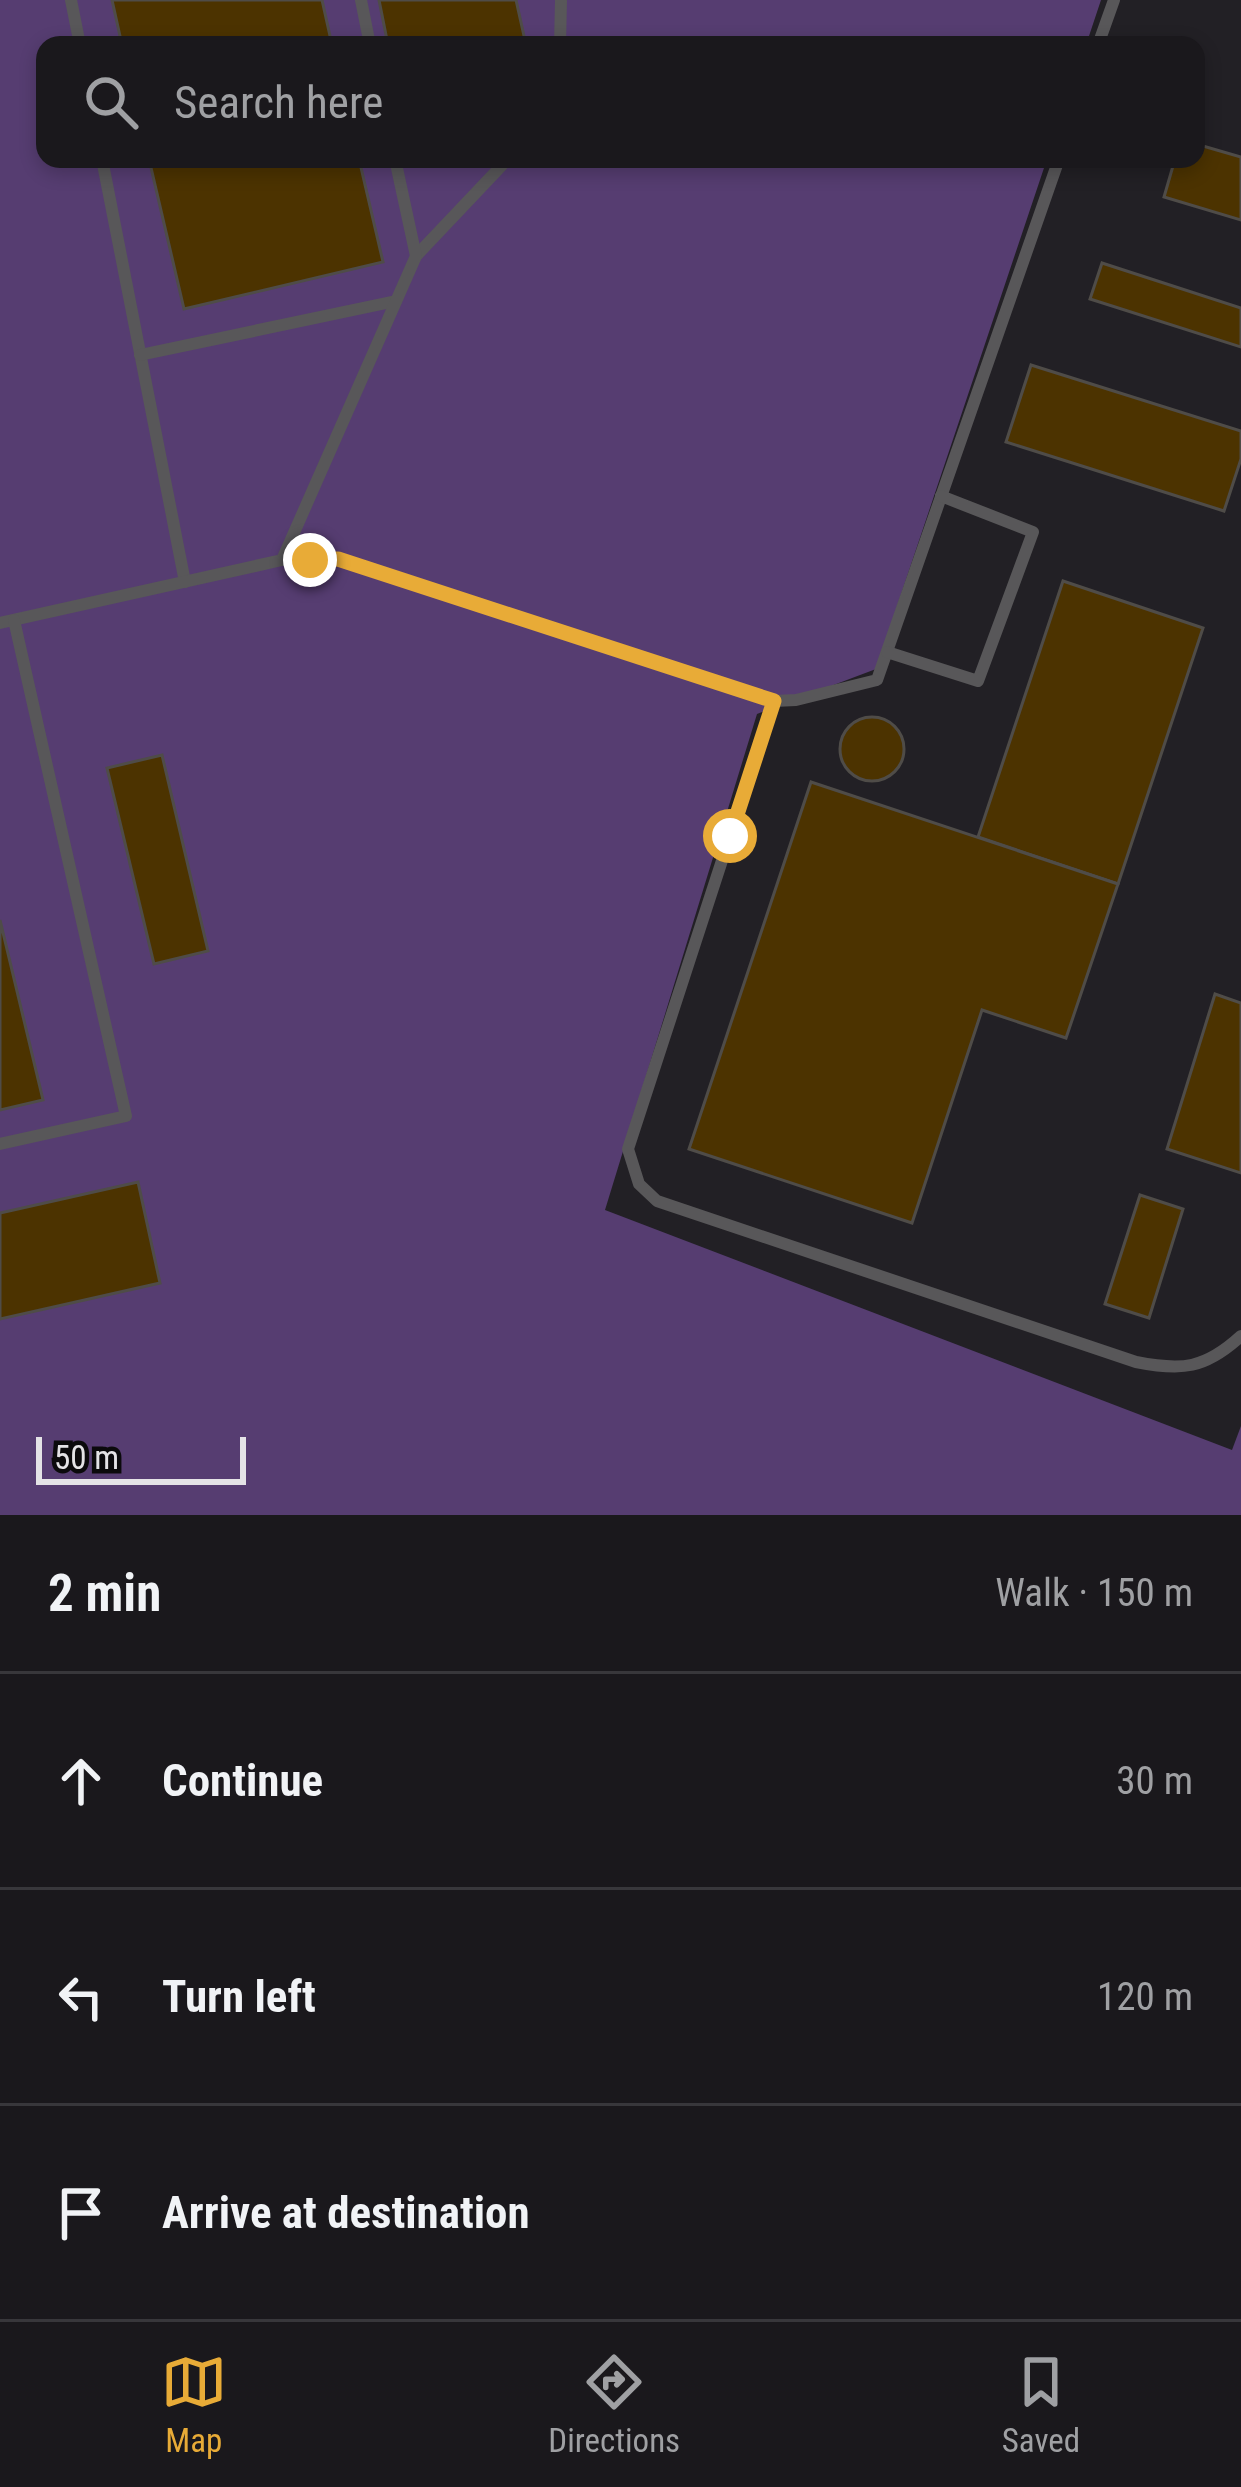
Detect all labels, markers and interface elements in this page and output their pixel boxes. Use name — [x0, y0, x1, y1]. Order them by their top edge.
search box — [36, 36, 1205, 168]
icon: search — [78, 69, 144, 135]
text: Search here — [174, 76, 383, 129]
route end — [283, 533, 337, 587]
route start — [703, 809, 757, 863]
scale bar — [36, 1431, 246, 1484]
text: 50 m — [54, 1438, 119, 1477]
text: 2 min — [48, 1564, 161, 1623]
text: Walk · 150 m — [995, 1570, 1193, 1616]
icon: ahead — [48, 1748, 114, 1814]
text: Continue — [162, 1754, 323, 1807]
text: 30 m — [1116, 1758, 1193, 1804]
icon: left — [48, 1964, 114, 2030]
text: Turn left — [162, 1970, 316, 2023]
text: 120 m — [1097, 1974, 1193, 2020]
icon: arrive — [48, 2180, 114, 2246]
text: Arrive at destination — [162, 2186, 530, 2239]
tab: Map — [161, 2349, 227, 2460]
tab: Directions — [548, 2349, 680, 2460]
tab: Saved — [1002, 2349, 1080, 2460]

